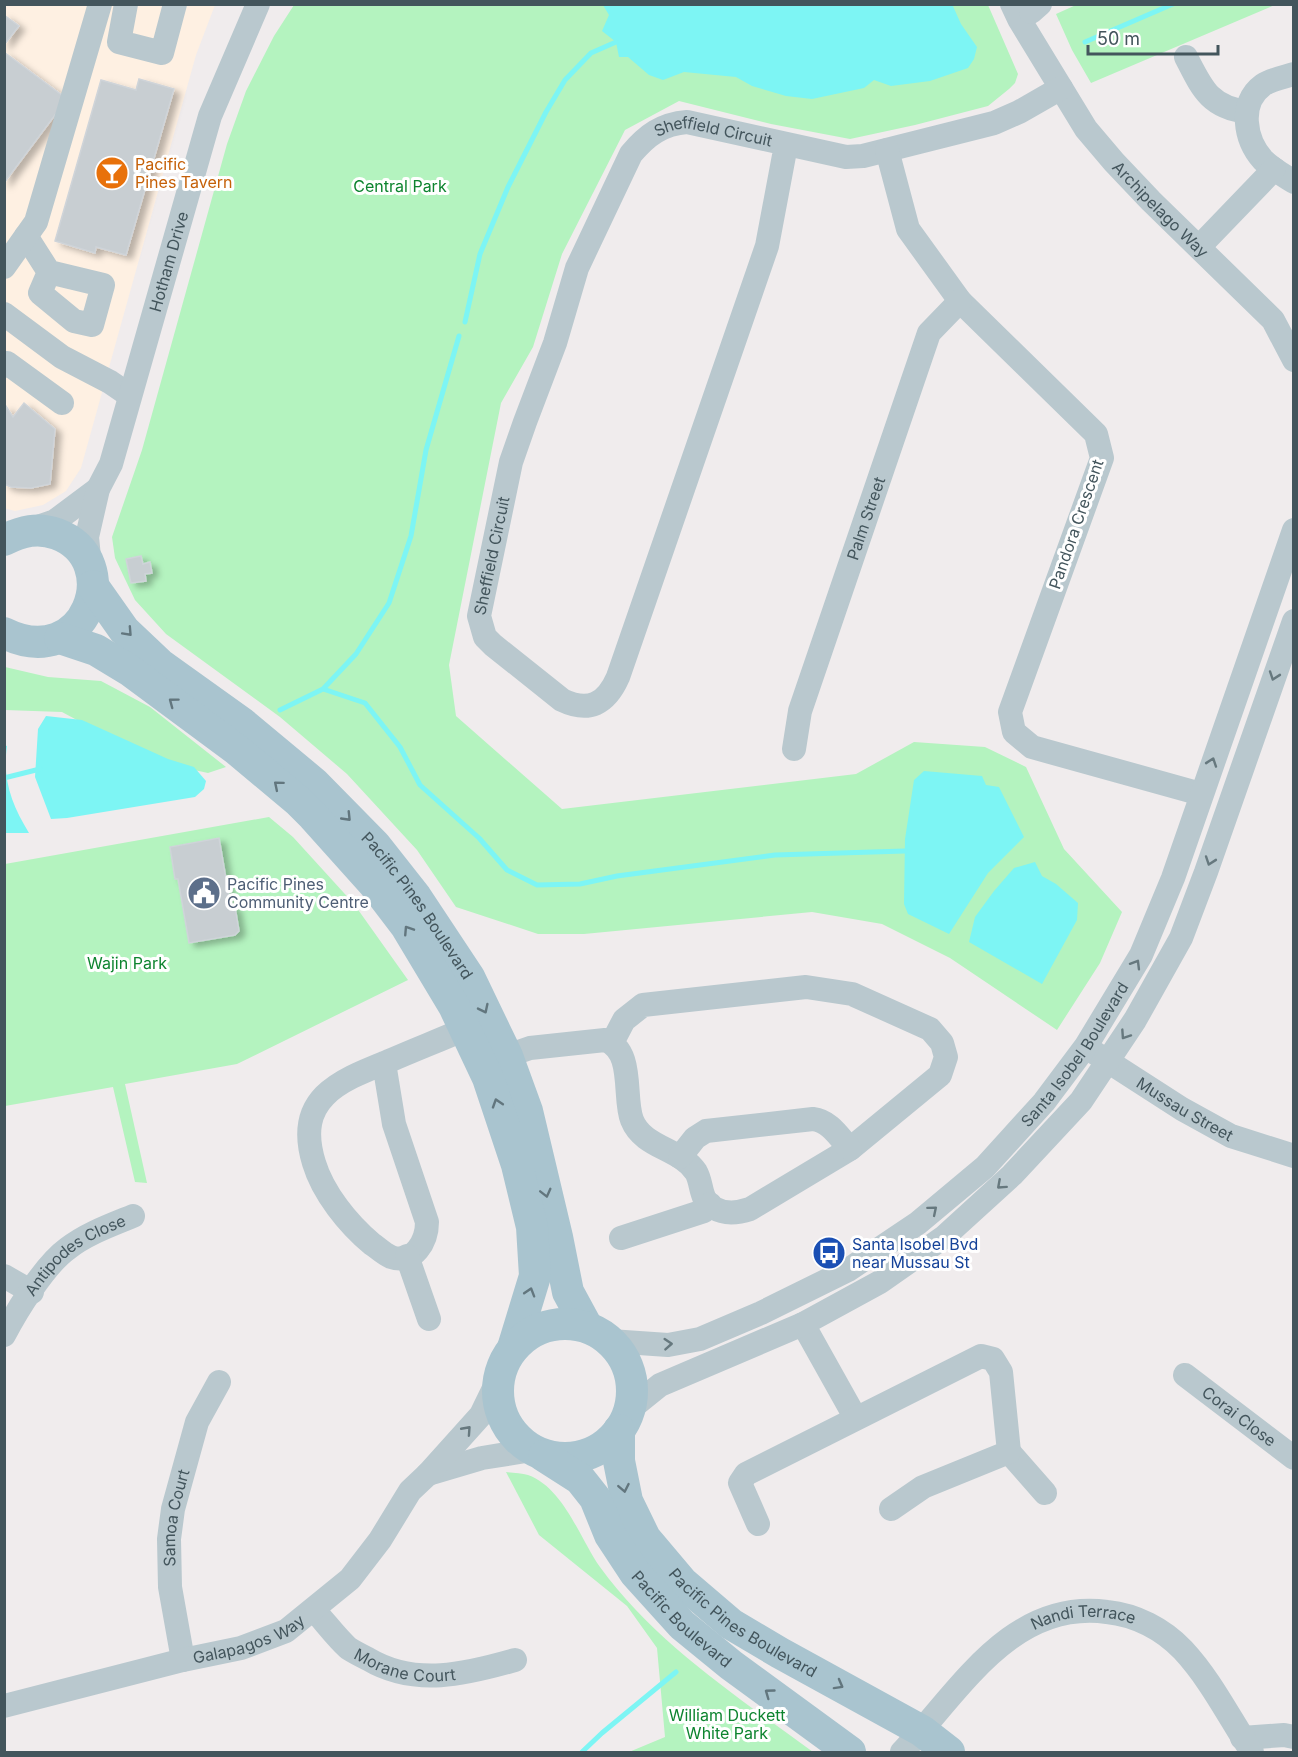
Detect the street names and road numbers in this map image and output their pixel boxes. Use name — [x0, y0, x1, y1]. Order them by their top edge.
street label: Sheffield Circuit — [650, 112, 774, 150]
street label: Archipelago Way — [1108, 157, 1213, 262]
street label: Hotham Drive — [145, 209, 192, 314]
street label: Pandora Crescent — [1044, 456, 1108, 592]
street label: Palm Street — [842, 474, 889, 563]
street label: Sheffield Circuit — [469, 495, 514, 617]
street label: Pacific Pines Boulevard — [358, 827, 478, 983]
street label: Santa Isobel Boulevard — [1016, 978, 1132, 1131]
street label: Mussau Street — [1133, 1072, 1237, 1145]
street label: Antipodes Close — [20, 1210, 128, 1299]
street label: Corai Close — [1198, 1382, 1280, 1451]
street label: Samoa Court — [159, 1467, 194, 1567]
street label: Pacific Pines Boulevard — [665, 1564, 821, 1681]
street label: Pacific Boulevard — [628, 1566, 736, 1672]
street label: Nandi Terrace — [1027, 1601, 1138, 1634]
street label: Galapagos Way — [191, 1610, 308, 1668]
street label: Morane Court — [351, 1644, 457, 1686]

